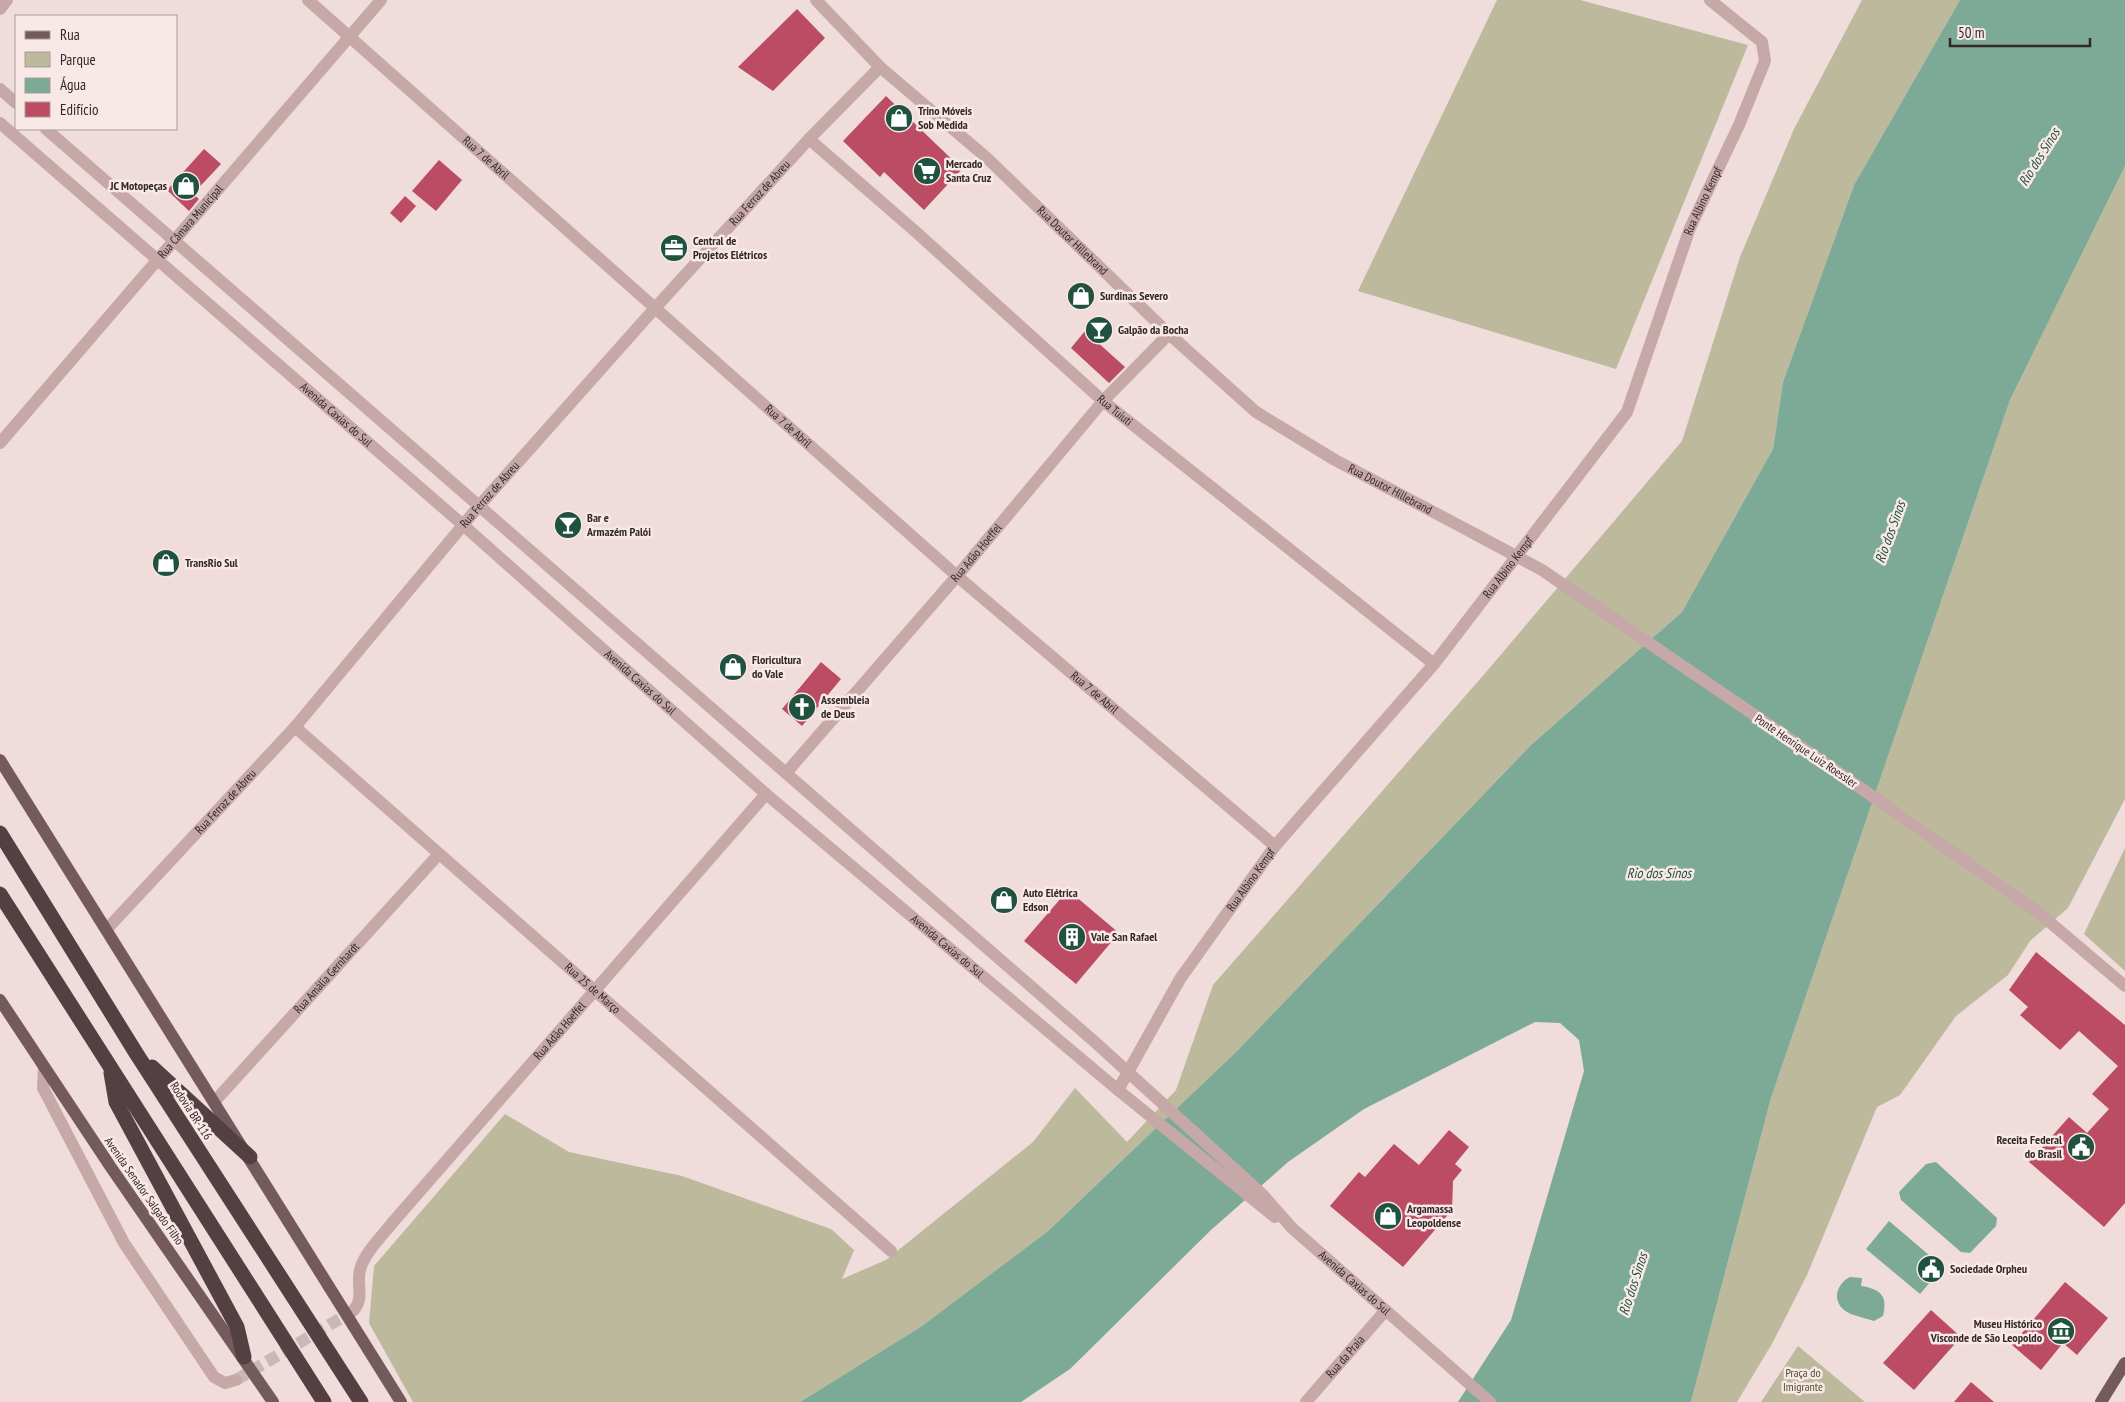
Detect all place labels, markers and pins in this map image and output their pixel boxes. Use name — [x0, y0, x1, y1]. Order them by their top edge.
shop icon: Trino Móveis Sob Medida — [884, 103, 914, 133]
place label: Trino Móveis Sob Medida — [918, 103, 972, 132]
supermarket icon: Mercado Santa Cruz — [912, 156, 942, 186]
place label: Mercado Santa Cruz — [946, 156, 992, 185]
shop icon: JC Motopeças — [171, 171, 201, 201]
place label: JC Motopeças — [109, 178, 167, 193]
office icon: Central de Projetos Elétricos — [659, 233, 689, 263]
place label: Central de Projetos Elétricos — [693, 233, 767, 262]
shop icon: Surdinas Severo — [1066, 281, 1096, 311]
place label: Surdinas Severo — [1100, 288, 1169, 303]
bar icon: Galpão da Bocha — [1084, 315, 1114, 345]
place label: Galpão da Bocha — [1118, 322, 1189, 337]
bar icon: Bar e Armazém Palói — [553, 510, 583, 540]
place label: Bar e Armazém Palói — [586, 510, 651, 539]
shop icon: TransRio Sul — [151, 548, 181, 578]
place label: TransRio Sul — [185, 555, 238, 570]
shop icon: Floricultura do Vale — [718, 652, 748, 682]
place label: Floricultura do Vale — [752, 652, 801, 681]
church icon: Assembleia de Deus — [787, 692, 817, 722]
place label: Assembleia de Deus — [820, 692, 870, 721]
shop icon: Auto Elétrica Edson — [989, 885, 1019, 915]
place label: Auto Elétrica Edson — [1022, 885, 1078, 914]
building icon: Vale San Rafael — [1057, 922, 1087, 952]
place label: Vale San Rafael — [1090, 929, 1157, 944]
place label: Receita Federal do Brasil — [1996, 1132, 2062, 1161]
public building icon: Receita Federal do Brasil — [2066, 1132, 2096, 1162]
shop icon: Argamassa Leopoldense — [1373, 1201, 1403, 1231]
place label: Argamassa Leopoldense — [1406, 1201, 1461, 1230]
public building icon: Sociedade Orpheu — [1916, 1254, 1946, 1284]
place label: Sociedade Orpheu — [1950, 1261, 2027, 1276]
place label: Museu Histórico Visconde de São Leopoldo — [1930, 1316, 2043, 1345]
museum icon: Museu Histórico Visconde de São Leopoldo — [2046, 1316, 2076, 1346]

